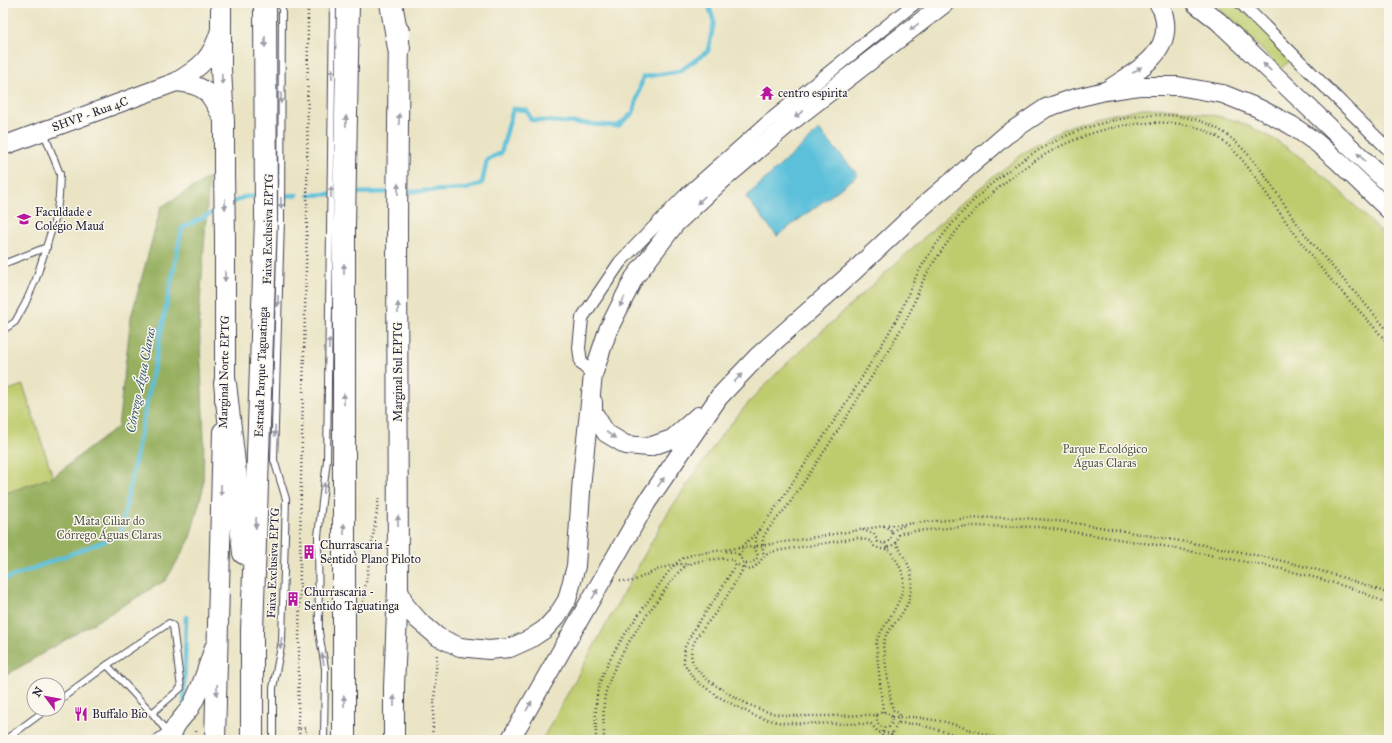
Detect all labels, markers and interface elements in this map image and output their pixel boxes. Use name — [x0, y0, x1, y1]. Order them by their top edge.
one-way arrow — [908, 22, 919, 31]
one-way arrow — [262, 36, 268, 49]
one-way arrow — [1262, 63, 1271, 72]
one-way arrow — [1132, 66, 1142, 74]
one-way arrow — [329, 67, 335, 80]
one-way arrow — [219, 73, 225, 86]
temple icon: centro espirita — [759, 85, 775, 101]
place label: centro espirita — [778, 86, 849, 100]
one-way arrow — [278, 92, 284, 105]
street label: SHVP - Rua 4C — [50, 94, 130, 134]
one-way arrow — [794, 110, 805, 119]
one-way arrow — [396, 112, 402, 125]
one-way arrow — [343, 114, 349, 127]
one-way arrow — [1356, 152, 1366, 162]
street label: Faixa Exclusiva EPTG — [260, 173, 276, 285]
one-way arrow — [395, 182, 401, 195]
one-way arrow — [328, 185, 334, 198]
one-way arrow — [696, 195, 706, 204]
one-way arrow — [277, 197, 284, 209]
one-way arrow — [221, 198, 228, 210]
place label: Faculdade e Colégio Mauá — [35, 205, 105, 234]
school or university icon: Faculdade e Colégio Mauá — [16, 211, 32, 227]
one-way arrow — [341, 262, 347, 275]
one-way arrow — [222, 270, 228, 283]
one-way arrow — [275, 295, 282, 307]
one-way arrow — [619, 296, 626, 307]
one-way arrow — [395, 301, 401, 314]
street label: Estrada Parque Taguatinga — [252, 305, 271, 438]
street label: Marginal Norte EPTG — [216, 315, 233, 429]
street label: Marginal Sul EPTG — [391, 322, 406, 422]
water label: Córrego Água Claras — [123, 326, 159, 434]
one-way arrow — [325, 338, 332, 350]
one-way arrow — [733, 373, 743, 383]
one-way arrow — [341, 392, 347, 405]
one-way arrow — [271, 425, 278, 437]
one-way arrow — [606, 431, 617, 439]
park label: Parque Ecológico Águas Claras — [1062, 442, 1148, 471]
one-way arrow — [657, 477, 665, 487]
one-way arrow — [321, 482, 327, 494]
one-way arrow — [218, 484, 225, 496]
street label: Faixa Exclusiva EPTG — [264, 507, 282, 619]
park label: Mata Ciliar do Córrego Águas Claras — [56, 514, 162, 543]
one-way arrow — [395, 514, 401, 527]
one-way arrow — [252, 517, 259, 529]
one-way arrow — [341, 522, 347, 535]
place label: Churrascaria - Sentido Plano Piloto — [320, 538, 421, 566]
building icon: Churrascaria - Sentido Plano Piloto — [301, 544, 317, 560]
place label: Churrascaria - Sentido Taguatinga — [304, 585, 400, 614]
one-way arrow — [591, 588, 598, 600]
building icon: Churrascaria - Sentido Taguatinga — [285, 591, 301, 607]
one-way arrow — [278, 637, 284, 649]
one-way arrow — [320, 653, 326, 665]
north arrow — [26, 677, 66, 717]
text: N — [30, 684, 46, 699]
one-way arrow — [213, 684, 220, 696]
one-way arrow — [341, 694, 347, 707]
one-way arrow — [391, 694, 397, 707]
one-way arrow — [526, 700, 533, 712]
restaurant icon: Buffalo Bio — [73, 706, 89, 722]
place label: Buffalo Bio — [92, 707, 148, 721]

